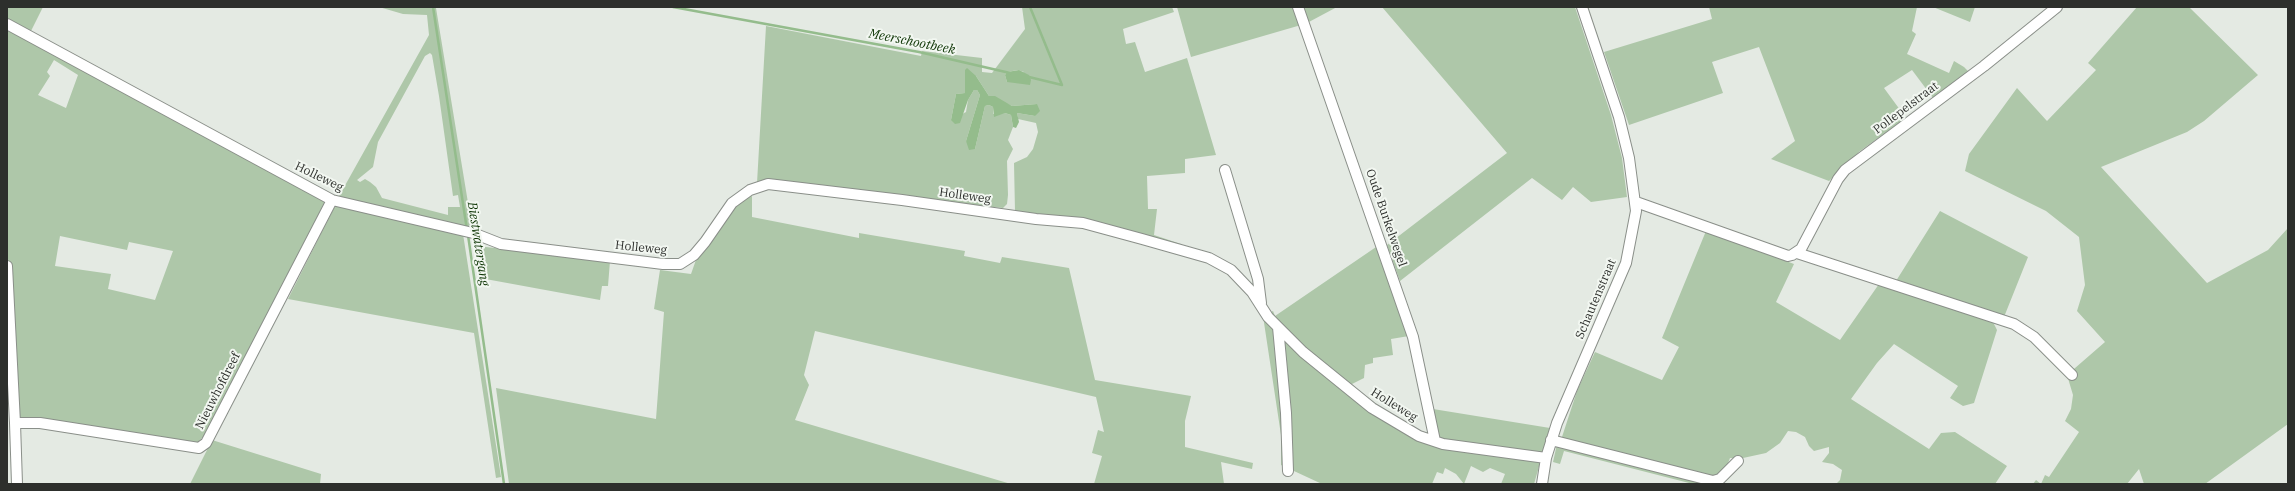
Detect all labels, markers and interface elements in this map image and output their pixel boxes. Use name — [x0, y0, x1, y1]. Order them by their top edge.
water label: Meerschootbeek — [867, 26, 957, 58]
street label: Pollepelstraat — [1871, 79, 1941, 137]
street label: Holleweg — [292, 159, 346, 195]
street label: Oude Burkelwegel — [1363, 167, 1409, 269]
street label: Holleweg — [938, 185, 992, 207]
water label: Biestwatergang — [464, 201, 492, 287]
street label: Holleweg — [614, 238, 668, 258]
street label: Schautenstraat — [1573, 257, 1619, 341]
street label: Nieuwhofdreef — [192, 350, 244, 432]
street label: Holleweg — [1368, 385, 1420, 425]

